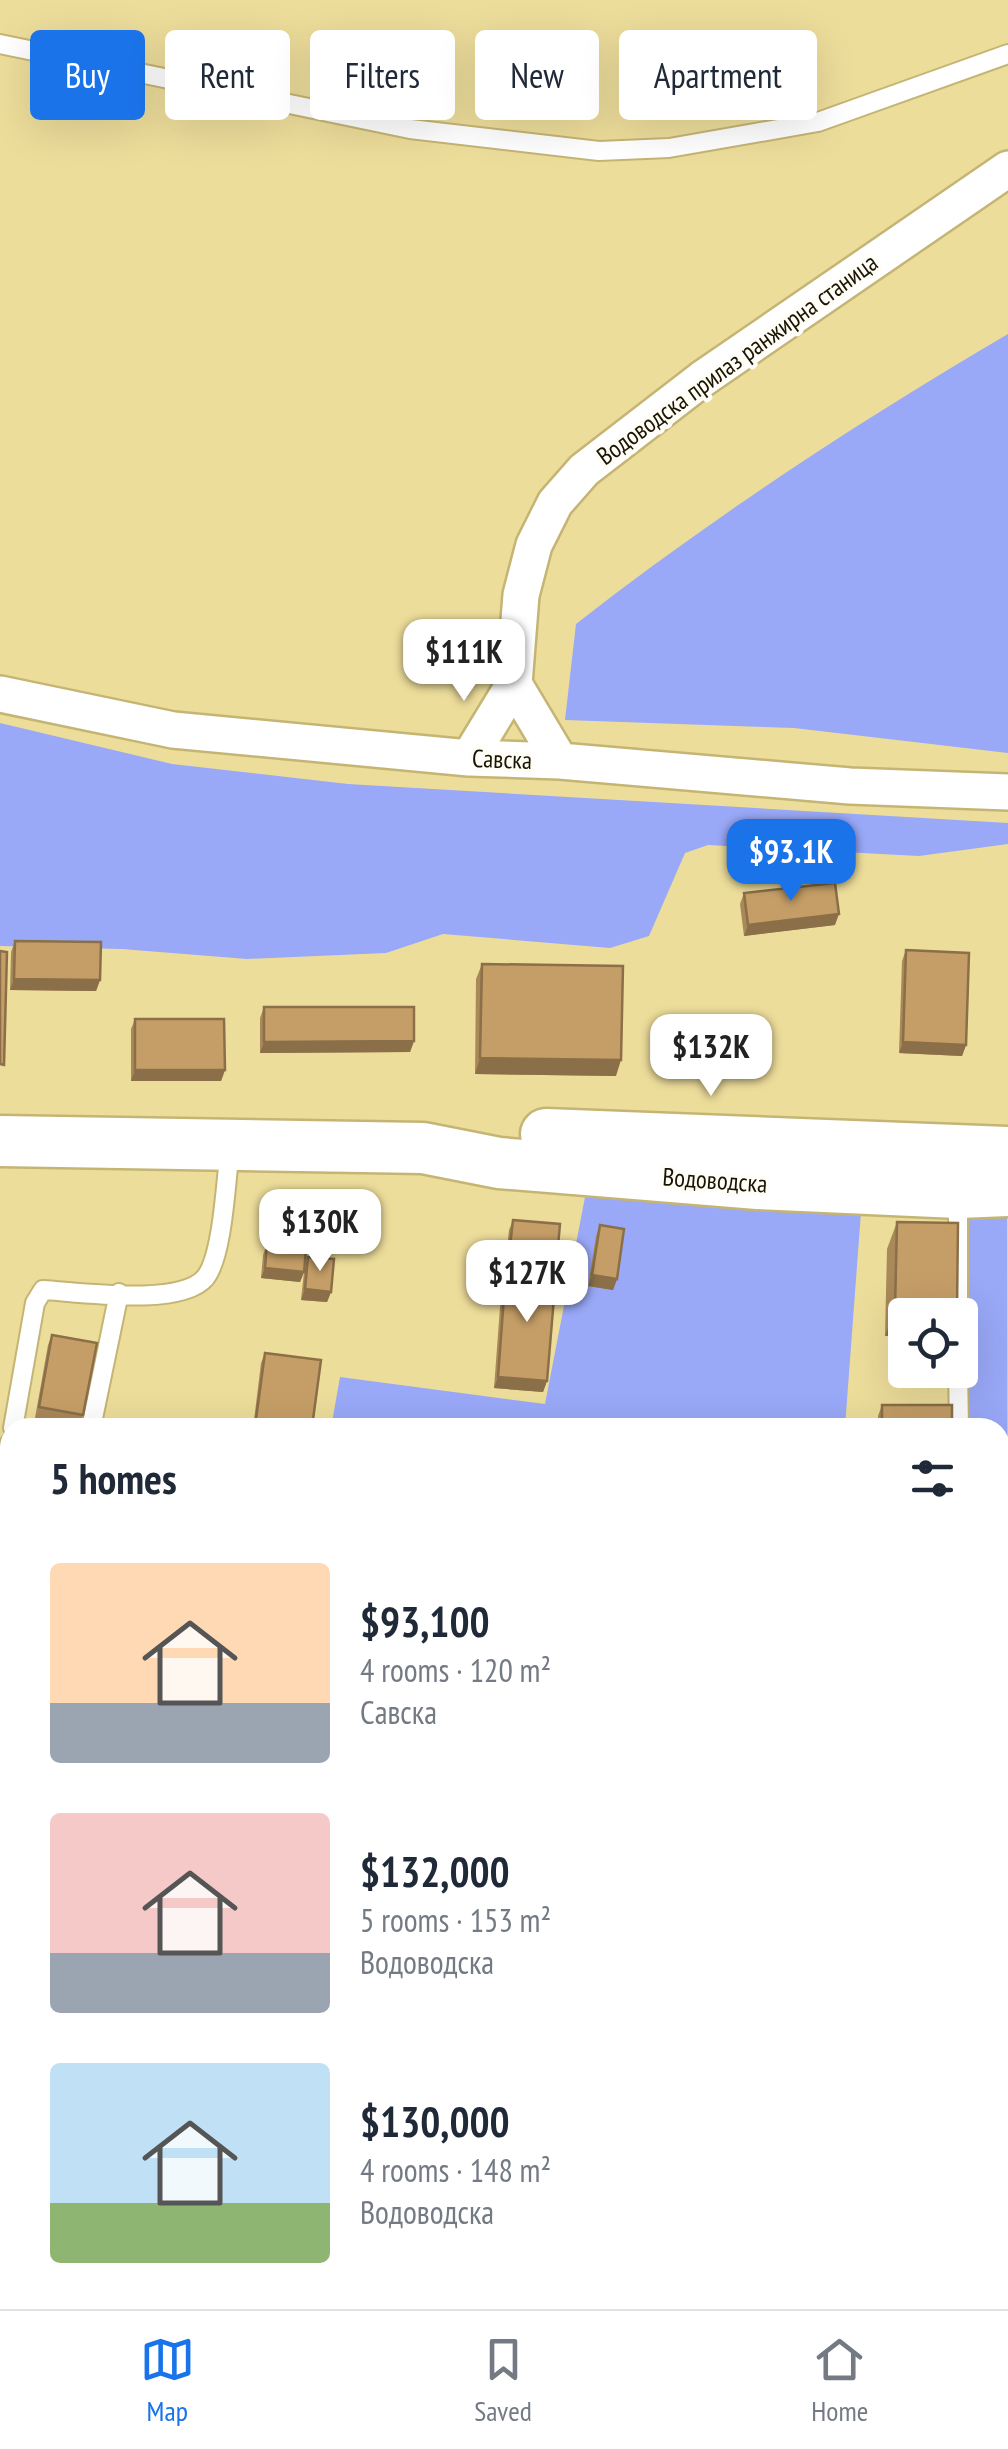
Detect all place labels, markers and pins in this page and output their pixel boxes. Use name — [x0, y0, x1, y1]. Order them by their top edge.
pin: $111K — [394, 619, 534, 704]
pin: $93.1K — [710, 819, 872, 904]
pin: $132K — [641, 1014, 781, 1099]
pin: $130K — [250, 1189, 390, 1274]
pin: $127K — [457, 1240, 597, 1325]

